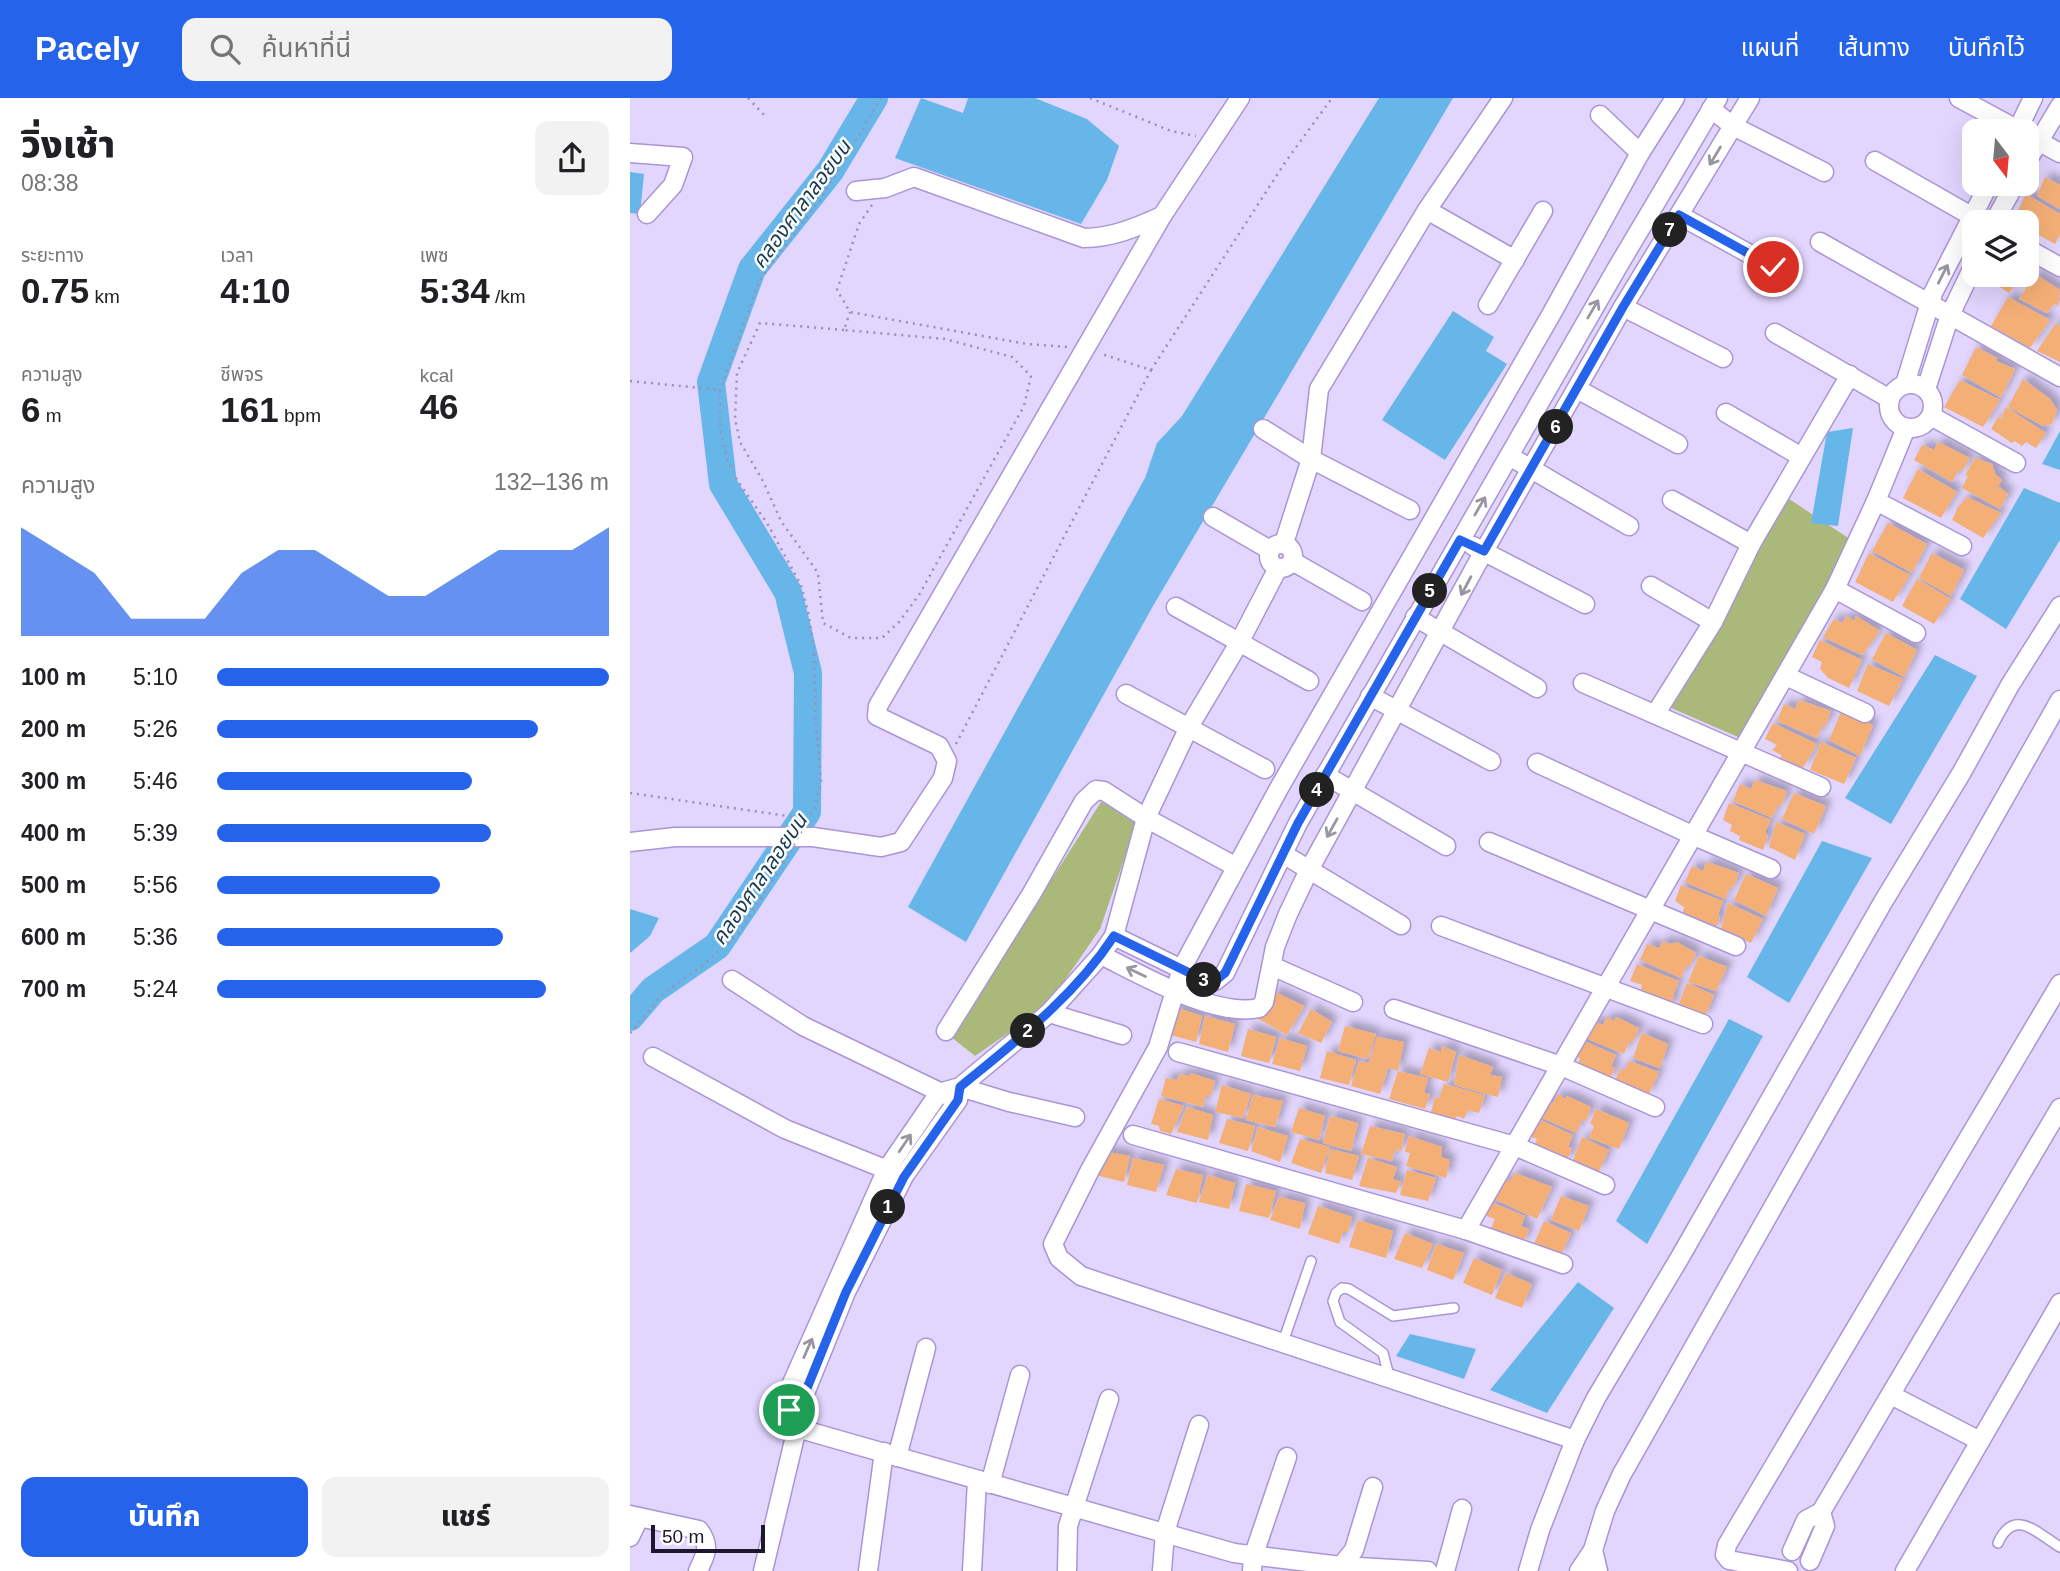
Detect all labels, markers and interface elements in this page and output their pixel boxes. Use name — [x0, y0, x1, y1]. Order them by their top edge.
search box — [182, 18, 672, 81]
text: Pacely — [35, 30, 140, 67]
icon: search — [206, 30, 244, 68]
text: ค้นหาที่นี่ — [262, 33, 351, 63]
text: แผนที่ — [1741, 34, 1799, 61]
text: เส้นทาง — [1837, 34, 1910, 61]
text: บันทึกไว้ — [1948, 34, 2025, 61]
north arrow — [1962, 119, 2039, 196]
map controls — [1962, 119, 2039, 287]
button: share — [535, 121, 609, 195]
text: วิ่งเช้า — [21, 123, 115, 165]
water label: คลองศาลาลอยบน — [747, 135, 856, 272]
one-way arrow — [1707, 146, 1721, 166]
text: 08:38 — [21, 170, 79, 196]
button: layers — [1962, 210, 2039, 287]
pin: 7 — [1653, 212, 1688, 248]
text: 7 — [1664, 219, 1675, 240]
pin — [1743, 237, 1803, 297]
text: ระยะทาง — [21, 245, 84, 266]
text: เวลา — [220, 245, 254, 266]
text: เพซ — [420, 245, 449, 266]
icon: check — [1754, 248, 1792, 286]
one-way arrow — [1936, 264, 1950, 285]
text: 0.75 — [21, 271, 89, 310]
text: 4:10 — [220, 271, 290, 310]
text: 5:34 — [420, 271, 490, 310]
text: km — [89, 286, 120, 307]
text: /km — [490, 286, 526, 307]
one-way arrow — [1587, 299, 1600, 320]
text: ความสูง — [21, 364, 82, 385]
text: ชีพจร — [220, 364, 263, 385]
text: kcal — [420, 365, 453, 386]
text: 46 — [420, 387, 459, 426]
text: 6 — [21, 390, 40, 429]
text: 161 — [220, 390, 279, 429]
text: m — [40, 405, 62, 426]
text: bpm — [279, 405, 321, 426]
pin: 6 — [1538, 410, 1574, 444]
text: 6 — [1550, 416, 1561, 437]
text: 132–136 m — [494, 469, 609, 495]
text: ความสูง — [21, 472, 95, 498]
one-way arrow — [1473, 497, 1487, 517]
pin: 5 — [1412, 574, 1448, 608]
one-way arrow — [1458, 575, 1472, 596]
text: 5 — [1424, 580, 1435, 601]
text: 100 m — [21, 664, 86, 690]
text: 5:10 — [133, 664, 178, 690]
text: 200 m — [21, 716, 86, 742]
text: 5:26 — [133, 716, 178, 742]
text: 300 m — [21, 768, 86, 794]
text: 5:46 — [133, 768, 178, 794]
pin: 4 — [1300, 772, 1334, 808]
text: 4 — [1311, 779, 1322, 800]
water label: คลองศาลาลอยบน — [707, 808, 812, 949]
one-way arrow — [1325, 818, 1339, 838]
text: 400 m — [21, 820, 86, 846]
text: 5:39 — [133, 820, 178, 846]
text: 500 m — [21, 872, 86, 898]
text: 5:56 — [133, 872, 178, 898]
text: 600 m — [21, 924, 86, 950]
text: 5:36 — [133, 924, 178, 950]
pin: 3 — [1186, 962, 1222, 998]
one-way arrow — [1126, 964, 1147, 978]
text: 3 — [1198, 969, 1209, 990]
text: 700 m — [21, 976, 86, 1002]
text: 5:24 — [133, 976, 178, 1002]
pin: 2 — [1010, 1014, 1046, 1048]
text: 2 — [1022, 1020, 1033, 1041]
one-way arrow — [898, 1134, 912, 1153]
pin: 1 — [870, 1190, 906, 1224]
text: 1 — [882, 1196, 893, 1217]
one-way arrow — [802, 1338, 815, 1359]
pin — [759, 1380, 819, 1440]
icon: arrive — [770, 1391, 808, 1429]
button: บันทึก — [21, 1477, 308, 1557]
button: แชร์ — [322, 1477, 609, 1557]
scale bar — [651, 1522, 765, 1554]
text: 50 m — [662, 1526, 704, 1547]

